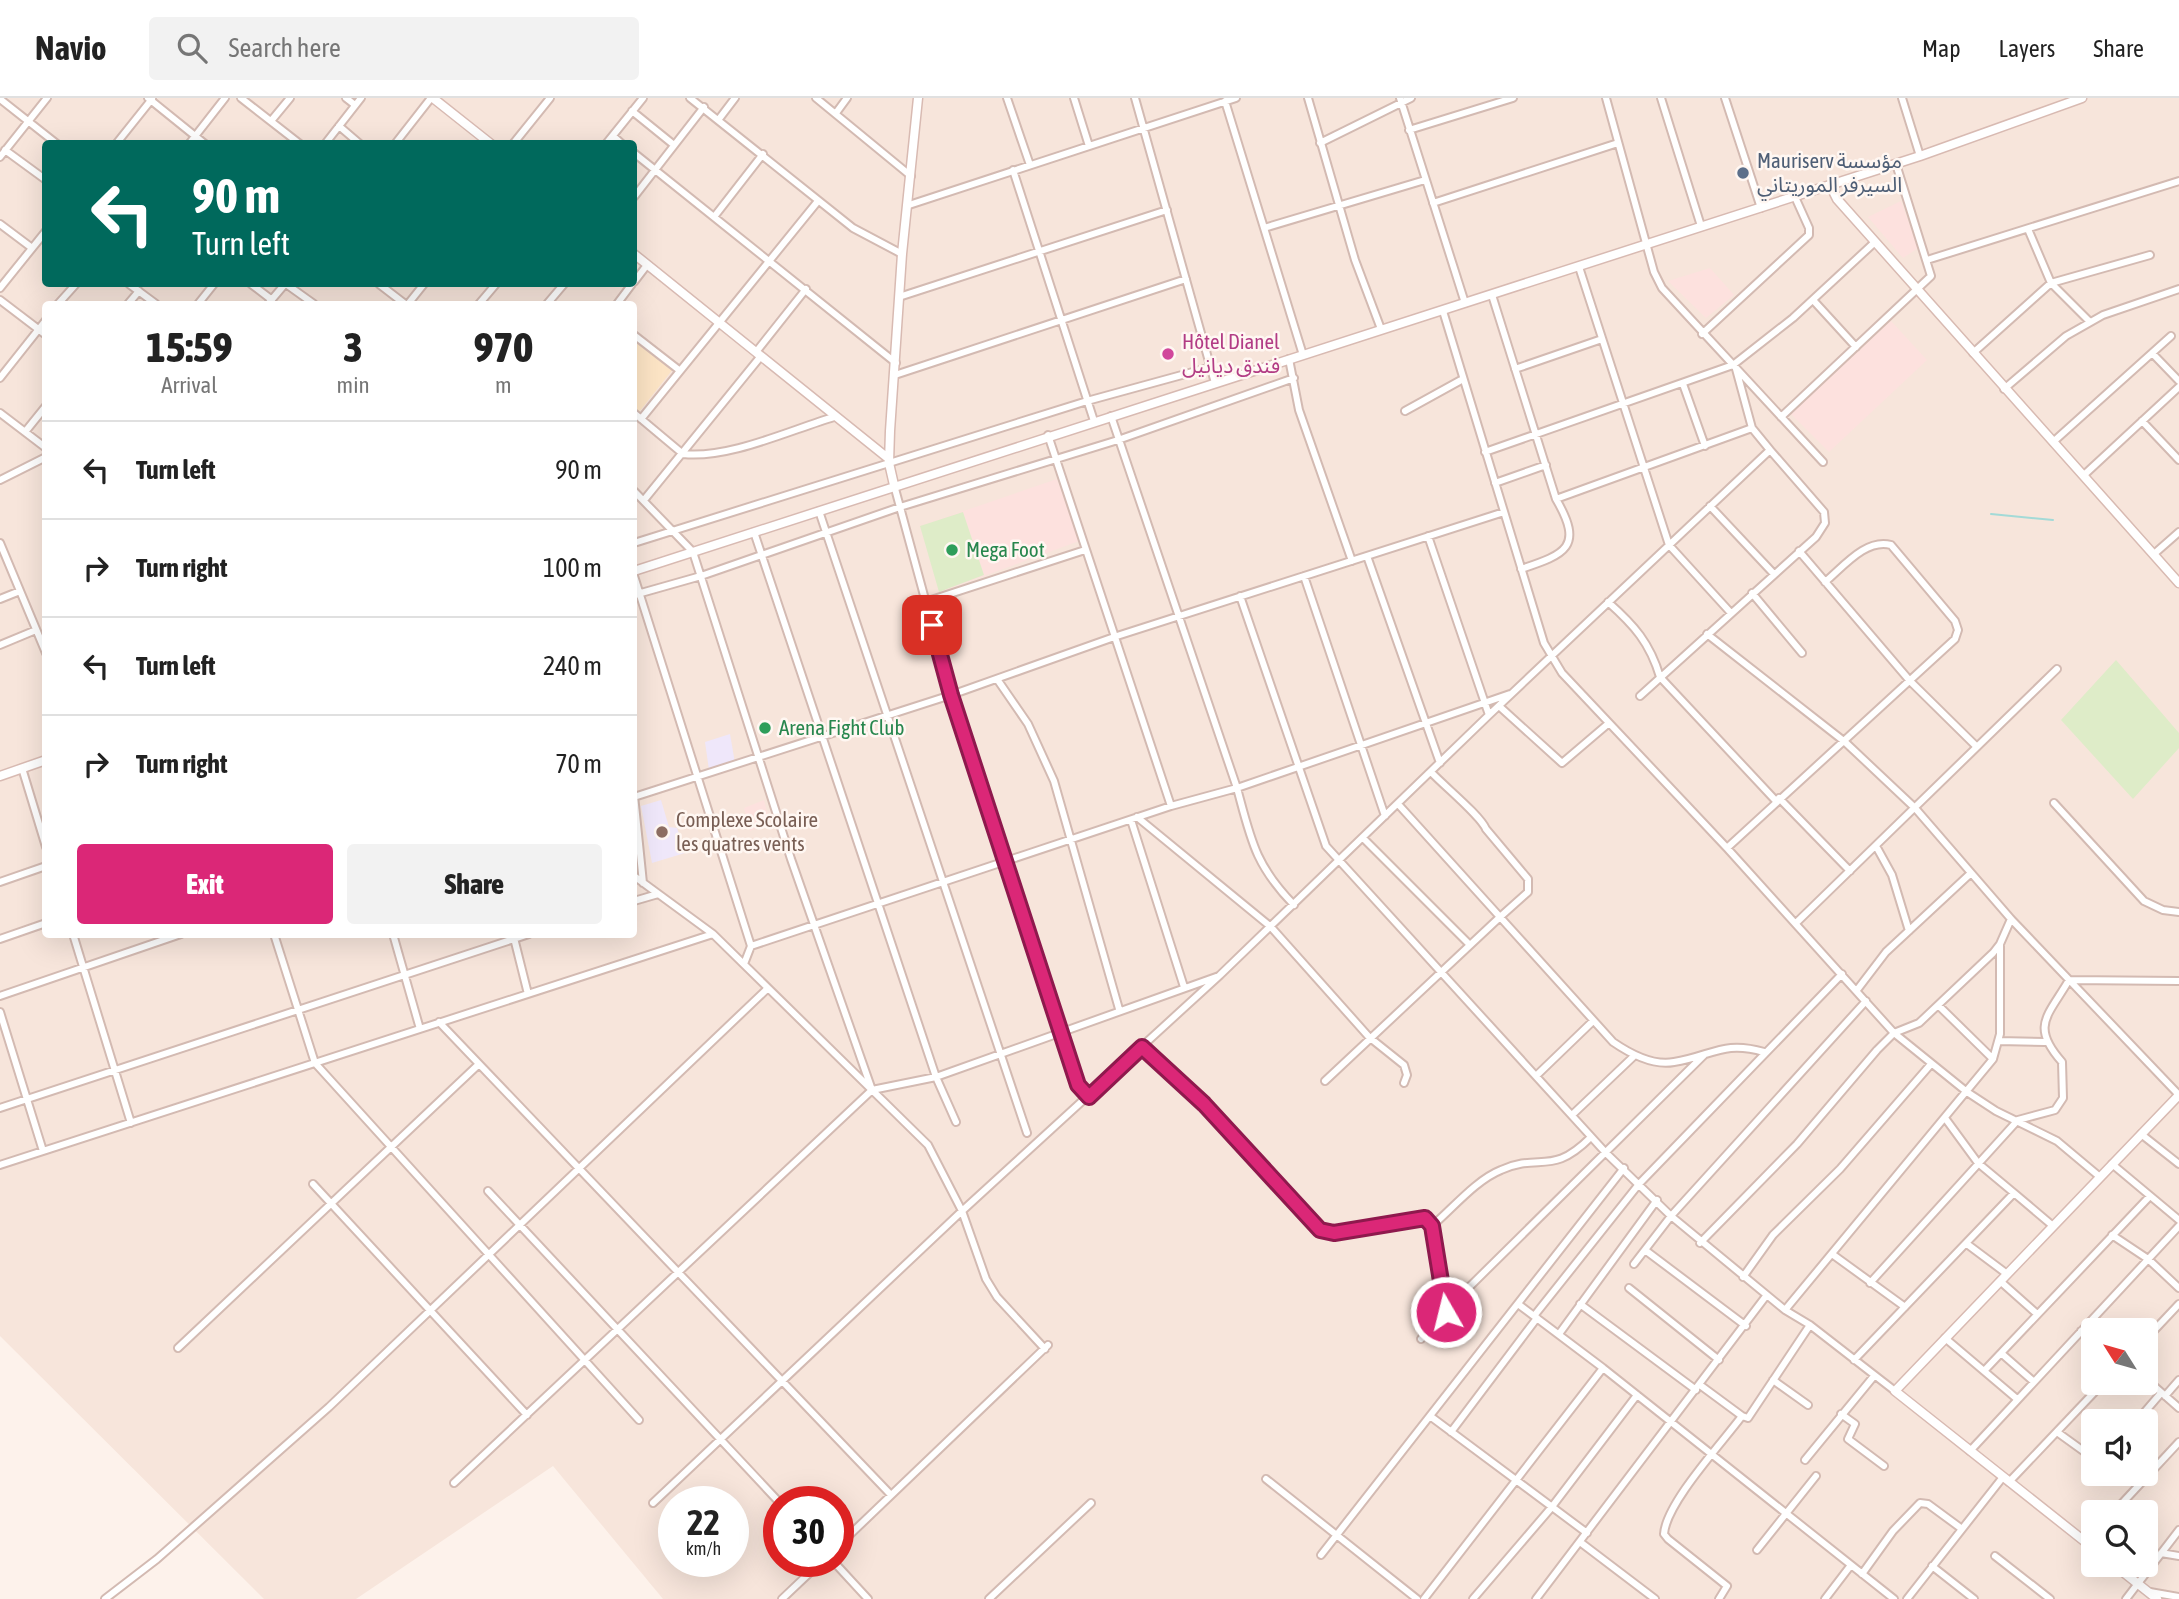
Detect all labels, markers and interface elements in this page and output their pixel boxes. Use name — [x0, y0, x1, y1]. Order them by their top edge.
search box — [149, 17, 639, 80]
text: Navio — [35, 29, 107, 67]
icon: search — [173, 29, 211, 67]
text: Search here — [229, 33, 341, 63]
text: Map — [1922, 35, 1961, 62]
text: Layers — [1999, 35, 2055, 62]
text: Share — [2093, 35, 2144, 62]
place label: Mauriserv مؤسسة السيرفر الموريتاني — [1757, 148, 1902, 201]
marker: Mauriserv مؤسسة السيرفر الموريتاني — [1735, 165, 1751, 181]
text: 90 m — [192, 167, 280, 223]
icon: left — [77, 168, 168, 259]
text: Turn left — [192, 225, 290, 262]
text: 15:59 — [146, 323, 233, 371]
text: 3 — [343, 323, 363, 371]
text: 970 — [474, 323, 533, 371]
place label: Hôtel Dianel فندق ديانيل — [1182, 329, 1280, 378]
marker: Hôtel Dianel فندق ديانيل — [1160, 346, 1176, 362]
text: Arrival — [161, 372, 217, 398]
text: min — [337, 372, 370, 398]
text: m — [495, 372, 512, 398]
icon: left — [77, 451, 115, 489]
text: Turn left — [136, 455, 216, 485]
text: 90 m — [555, 455, 602, 485]
place label: Mega Foot — [966, 537, 1045, 561]
marker: Mega Foot — [944, 542, 960, 558]
icon: right — [77, 549, 115, 587]
text: Turn right — [136, 553, 227, 583]
text: 100 m — [543, 553, 602, 583]
pin — [902, 595, 962, 655]
icon: arrive — [913, 606, 951, 644]
icon: left — [77, 647, 115, 685]
text: Turn left — [136, 651, 216, 681]
text: 240 m — [543, 651, 602, 681]
place label: Arena Fight Club — [779, 715, 904, 739]
marker: Arena Fight Club — [757, 720, 773, 736]
icon: right — [77, 745, 115, 783]
text: Turn right — [136, 749, 227, 779]
text: 70 m — [555, 749, 602, 779]
place label: Complexe Scolaire les quatres vents — [676, 807, 818, 855]
marker: Complexe Scolaire les quatres vents — [654, 824, 670, 840]
button: Exit — [77, 844, 333, 924]
button: Share — [347, 844, 602, 924]
position arrow — [1409, 1275, 1483, 1349]
north arrow — [2081, 1318, 2158, 1395]
map controls — [2081, 1318, 2158, 1577]
button: sound — [2081, 1409, 2158, 1486]
speed limit sign: 30 — [763, 1486, 854, 1577]
button: search — [2081, 1500, 2158, 1577]
text: 22 — [687, 1502, 720, 1542]
text: km/h — [686, 1538, 721, 1559]

